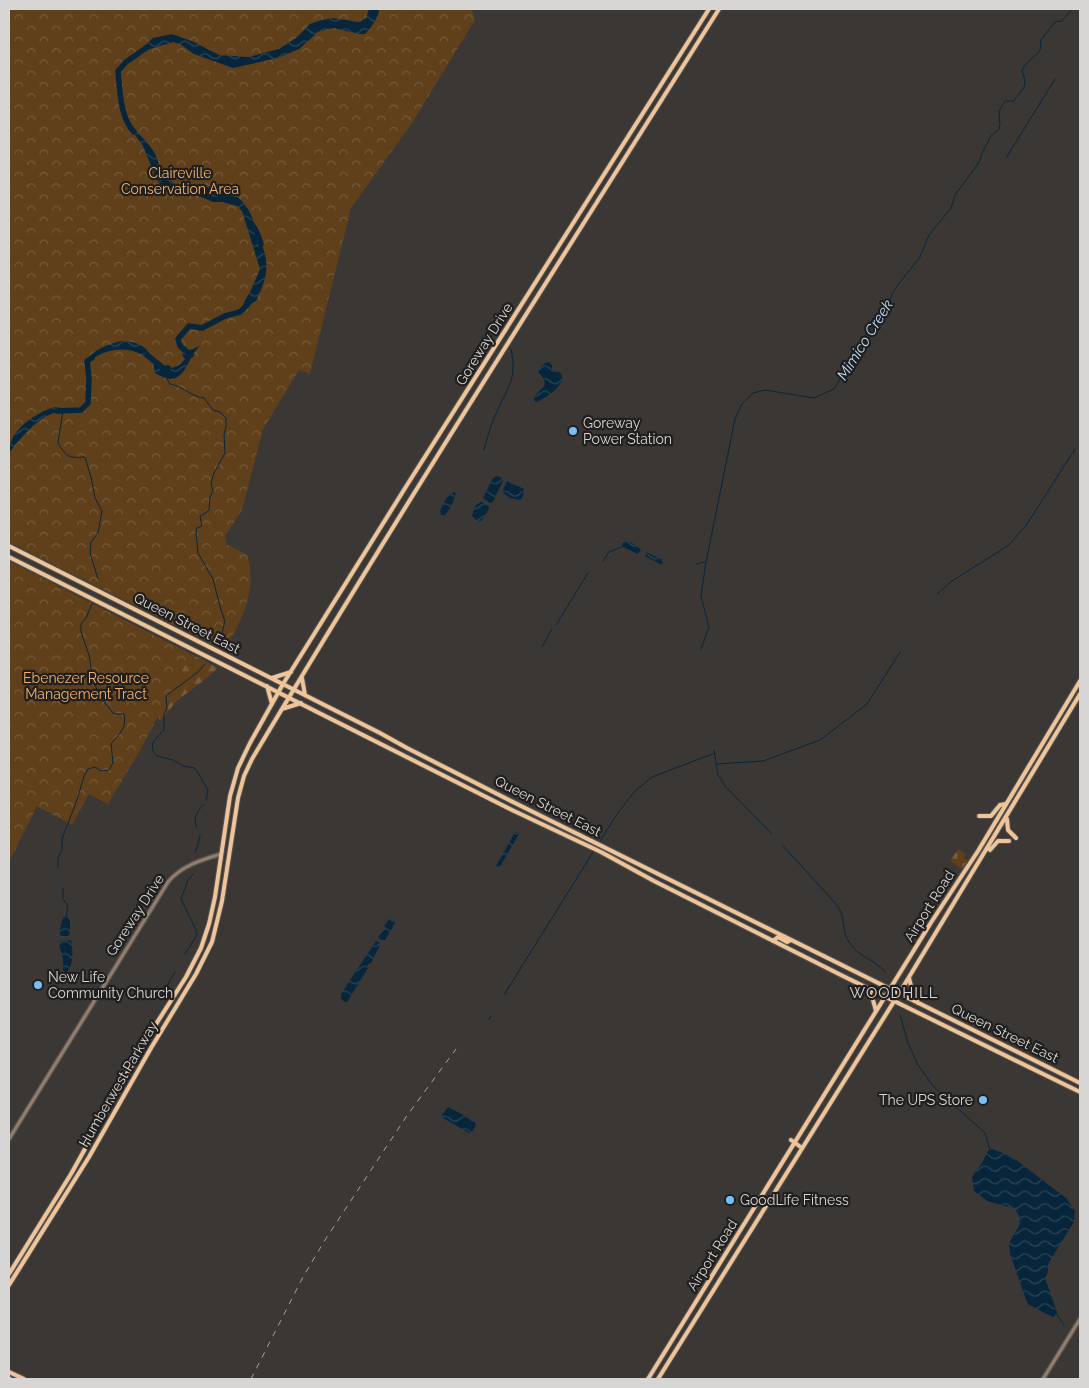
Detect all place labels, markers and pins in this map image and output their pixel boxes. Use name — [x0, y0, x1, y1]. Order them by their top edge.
place label: Goreway Power Station — [583, 415, 672, 447]
marker: Goreway Power Station — [567, 425, 579, 437]
place label: New Life Community Church — [48, 969, 173, 1001]
marker: New Life Community Church — [32, 979, 44, 991]
place label: The UPS Store — [879, 1092, 973, 1108]
marker: The UPS Store — [977, 1094, 989, 1106]
place label: GoodLife Fitness — [740, 1192, 849, 1208]
marker: GoodLife Fitness — [724, 1194, 736, 1206]

